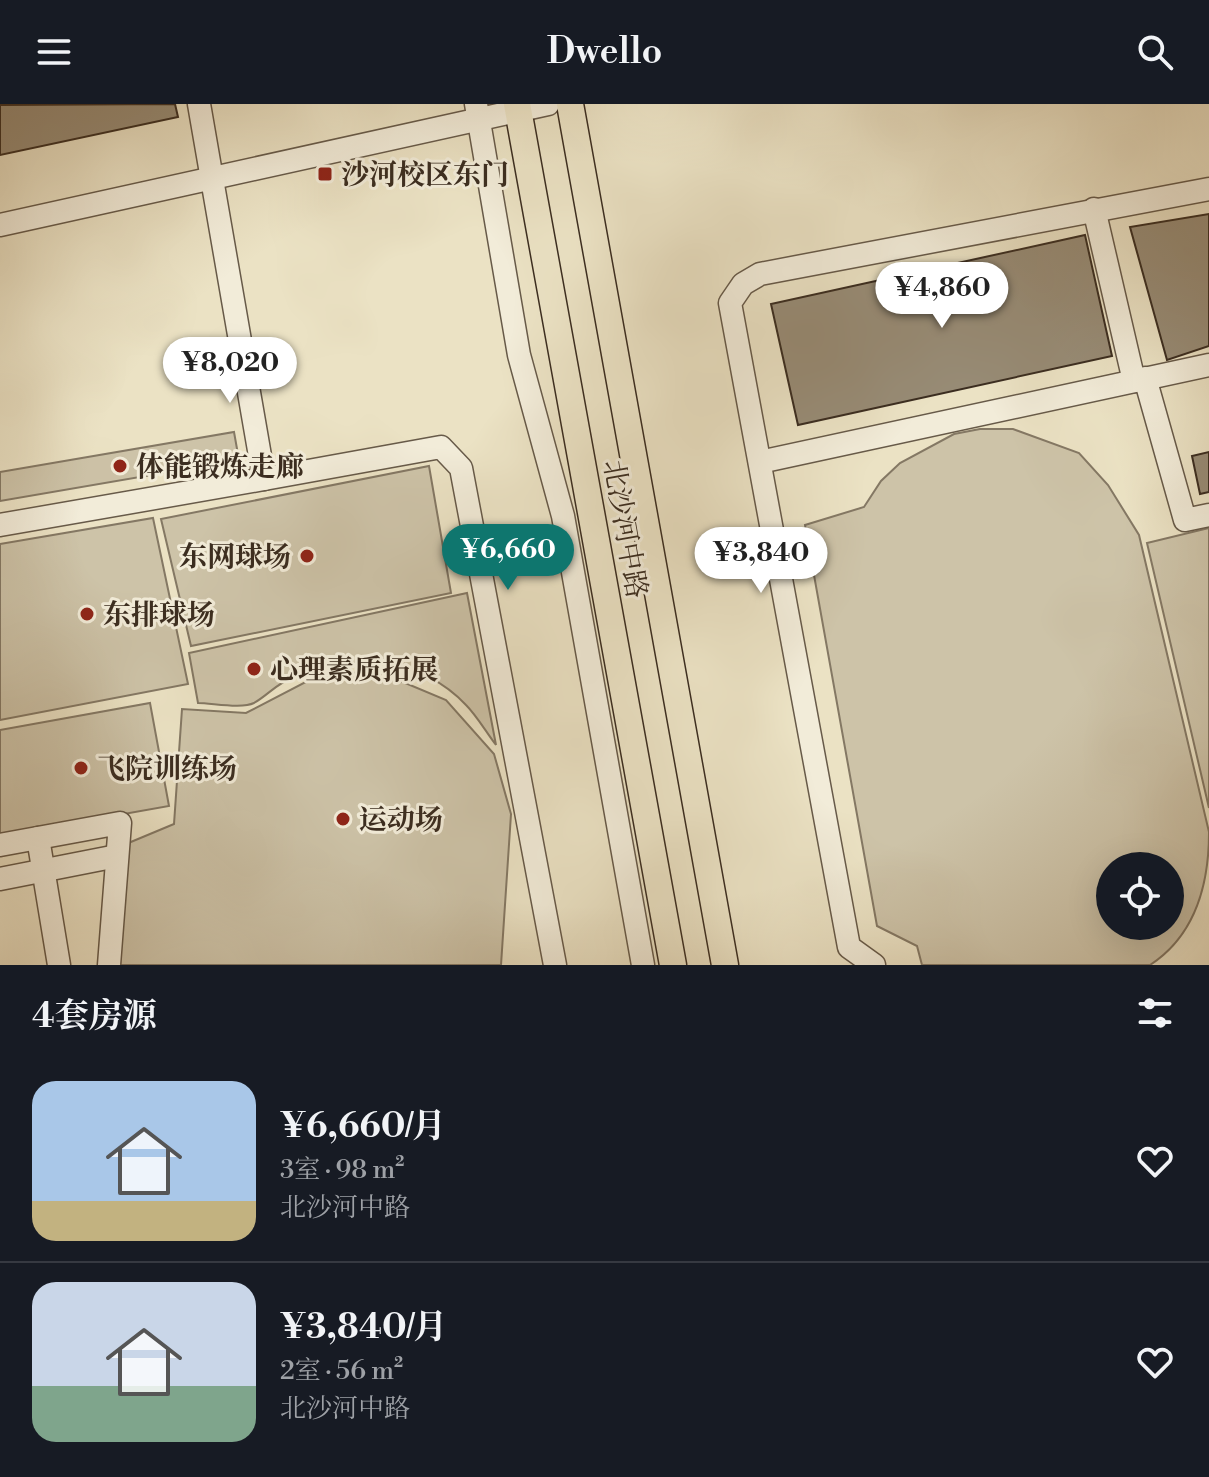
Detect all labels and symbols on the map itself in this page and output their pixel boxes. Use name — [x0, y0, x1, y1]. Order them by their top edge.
place label: 沙河校区东门 — [341, 158, 509, 193]
marker: 沙河校区东门 — [316, 165, 334, 183]
pin: ¥4,860 — [877, 262, 1007, 330]
pin: ¥8,020 — [165, 337, 295, 405]
place label: 体能锻炼走廊 — [136, 450, 304, 485]
marker: 体能锻炼走廊 — [111, 457, 129, 475]
street label: 北沙河中路 — [595, 457, 654, 601]
pin: ¥6,660 — [443, 524, 573, 592]
pin: ¥3,840 — [696, 527, 826, 595]
place label: 东网球场 — [179, 540, 291, 575]
marker: 东网球场 — [298, 547, 316, 565]
place label: 东排球场 — [103, 598, 215, 633]
marker: 东排球场 — [78, 605, 96, 623]
place label: 心理素质拓展 — [270, 653, 438, 688]
marker: 心理素质拓展 — [245, 660, 263, 678]
place label: 飞院训练场 — [97, 752, 237, 787]
marker: 飞院训练场 — [72, 759, 90, 777]
place label: 运动场 — [359, 803, 443, 838]
marker: 运动场 — [334, 810, 352, 828]

